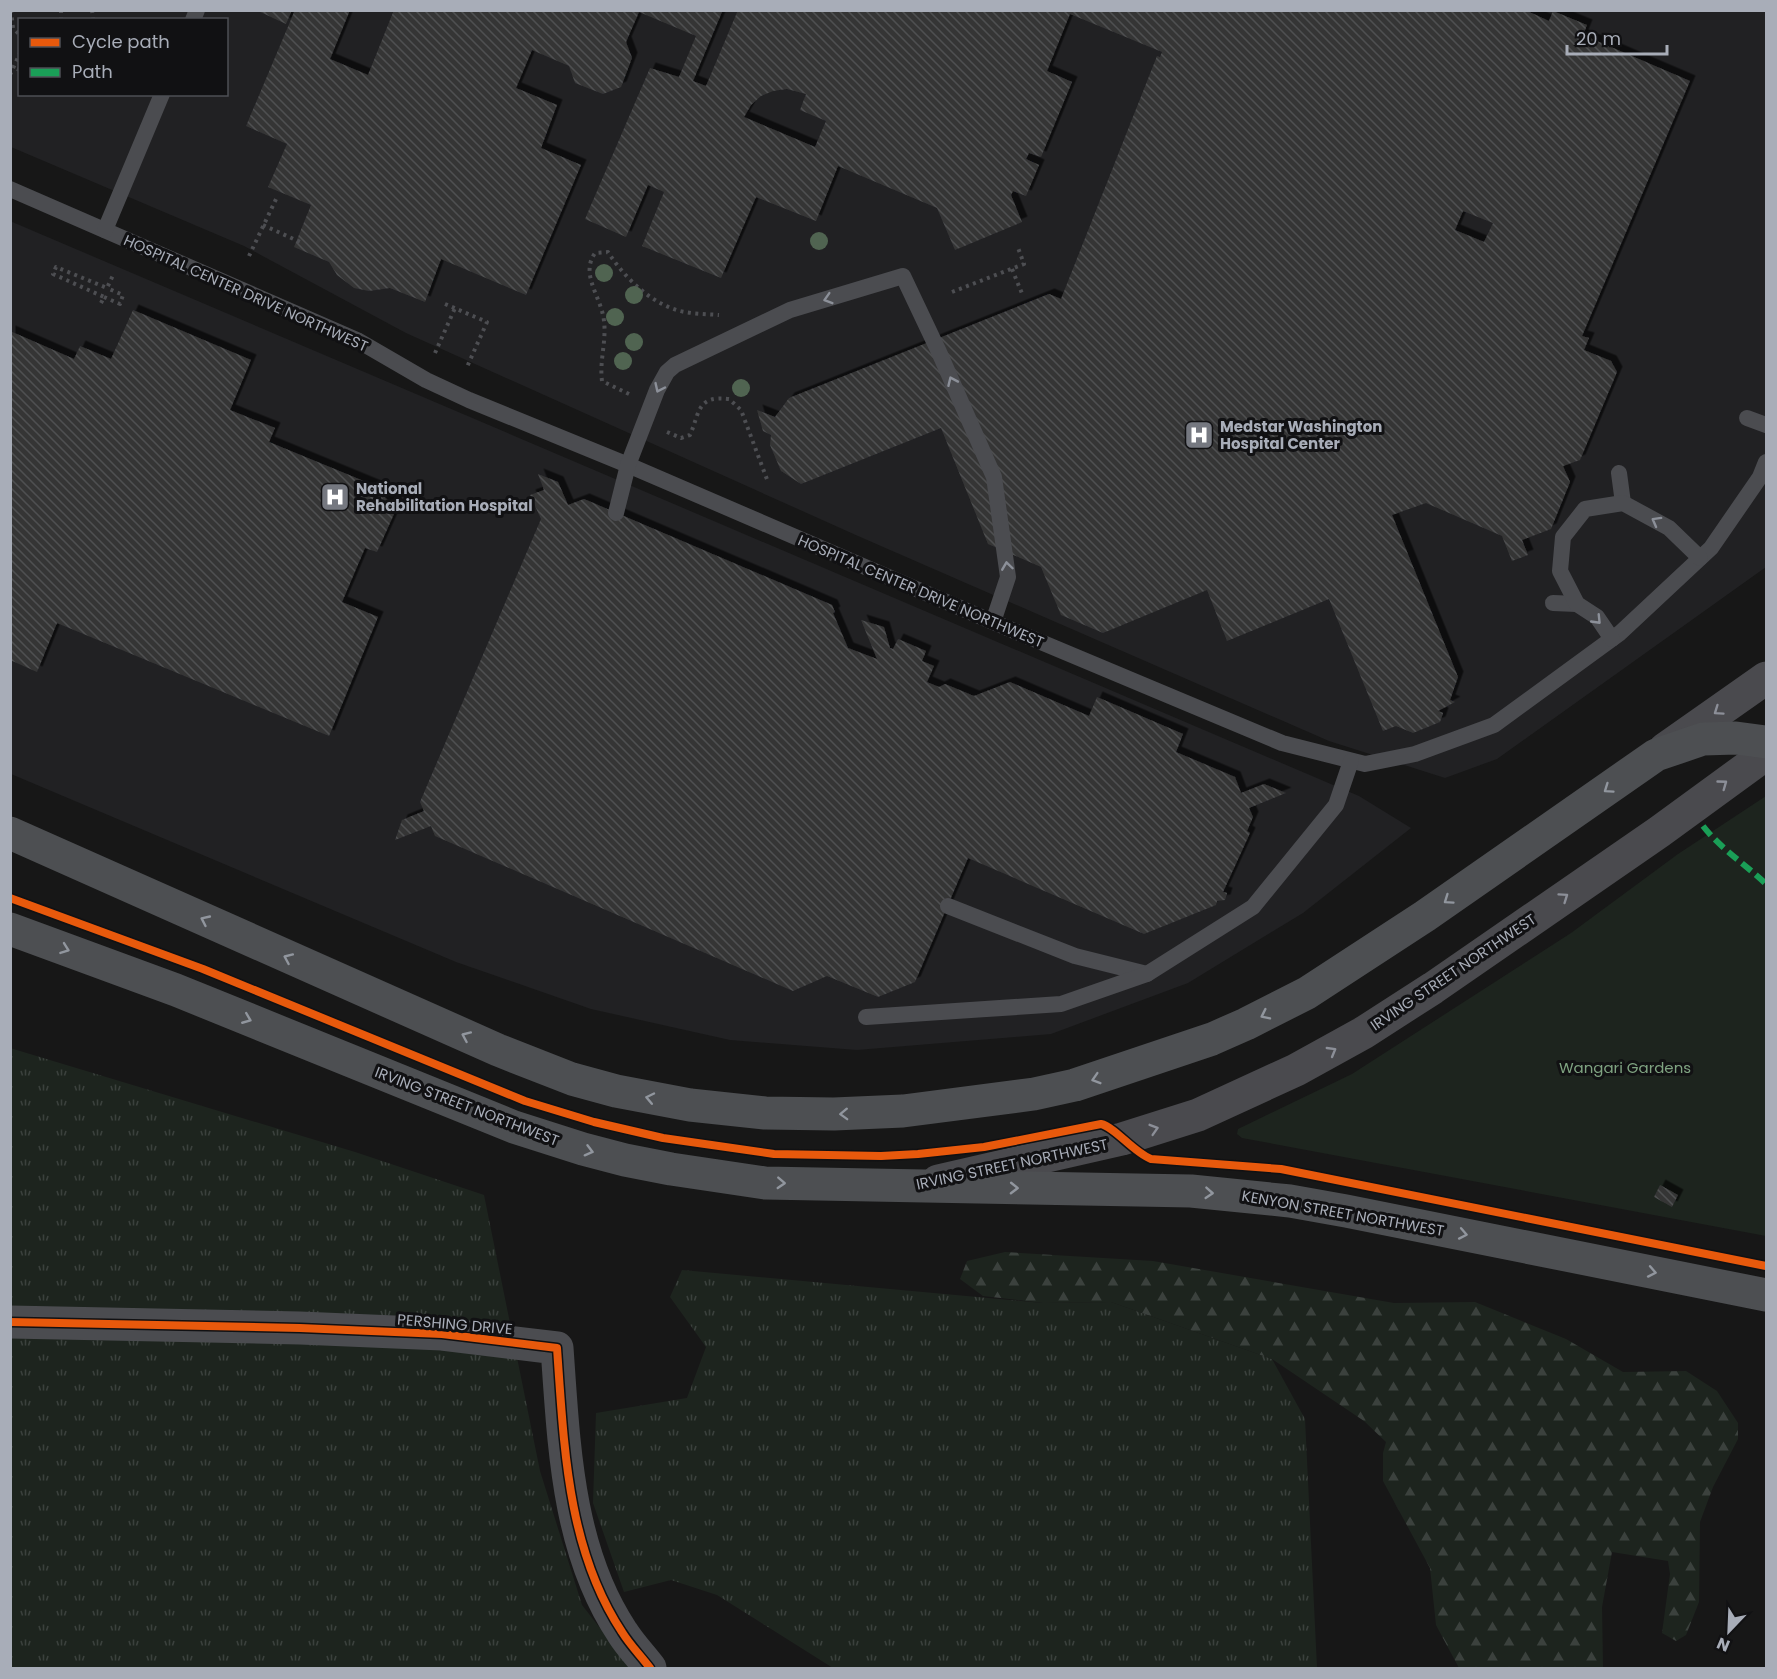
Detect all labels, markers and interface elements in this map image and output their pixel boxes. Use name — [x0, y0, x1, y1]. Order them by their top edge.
legend — [18, 18, 228, 96]
scale bar — [1567, 18, 1668, 56]
text: 20 m — [1576, 26, 1621, 51]
text: Cycle path — [72, 29, 170, 54]
text: Path — [72, 59, 113, 84]
street label: HOSPITAL CENTER DRIVE NORTHWEST — [121, 229, 371, 357]
one-way arrow — [823, 292, 833, 304]
one-way arrow — [948, 376, 960, 387]
one-way arrow — [654, 381, 666, 392]
place label: Medstar Washington Hospital Center — [1220, 416, 1382, 454]
hospital icon: Medstar Washington Hospital Center — [1183, 419, 1215, 451]
place label: National Rehabilitation Hospital — [356, 478, 533, 516]
hospital icon: National Rehabilitation Hospital — [319, 481, 351, 513]
one-way arrow — [1651, 517, 1662, 528]
street label: HOSPITAL CENTER DRIVE NORTHWEST — [795, 530, 1047, 652]
one-way arrow — [1001, 562, 1013, 571]
one-way arrow — [1590, 613, 1601, 623]
one-way arrow — [1714, 704, 1725, 715]
one-way arrow — [1717, 780, 1728, 791]
one-way arrow — [1603, 782, 1614, 793]
one-way arrow — [1443, 893, 1454, 904]
one-way arrow — [1558, 893, 1569, 904]
street label: IRVING STREET NORTHWEST — [1366, 909, 1540, 1035]
one-way arrow — [200, 916, 211, 928]
one-way arrow — [60, 941, 70, 954]
one-way arrow — [283, 953, 294, 965]
one-way arrow — [1261, 1008, 1271, 1019]
one-way arrow — [241, 1012, 252, 1024]
one-way arrow — [461, 1031, 472, 1043]
one-way arrow — [1326, 1047, 1336, 1058]
park label: Wangari Gardens — [1559, 1057, 1691, 1078]
street label: IRVING STREET NORTHWEST — [372, 1061, 562, 1151]
one-way arrow — [1091, 1072, 1102, 1084]
one-way arrow — [646, 1092, 656, 1105]
one-way arrow — [840, 1108, 849, 1120]
one-way arrow — [1148, 1124, 1159, 1137]
street label: IRVING STREET NORTHWEST — [914, 1133, 1110, 1195]
one-way arrow — [584, 1144, 594, 1156]
one-way arrow — [777, 1177, 786, 1190]
one-way arrow — [1009, 1182, 1018, 1195]
street label: KENYON STREET NORTHWEST — [1240, 1185, 1446, 1241]
one-way arrow — [1204, 1186, 1213, 1199]
one-way arrow — [1458, 1227, 1468, 1240]
one-way arrow — [1647, 1265, 1657, 1278]
street label: PERSHING DRIVE — [396, 1308, 514, 1340]
north arrow — [1699, 1601, 1759, 1661]
text: N — [1713, 1631, 1733, 1657]

